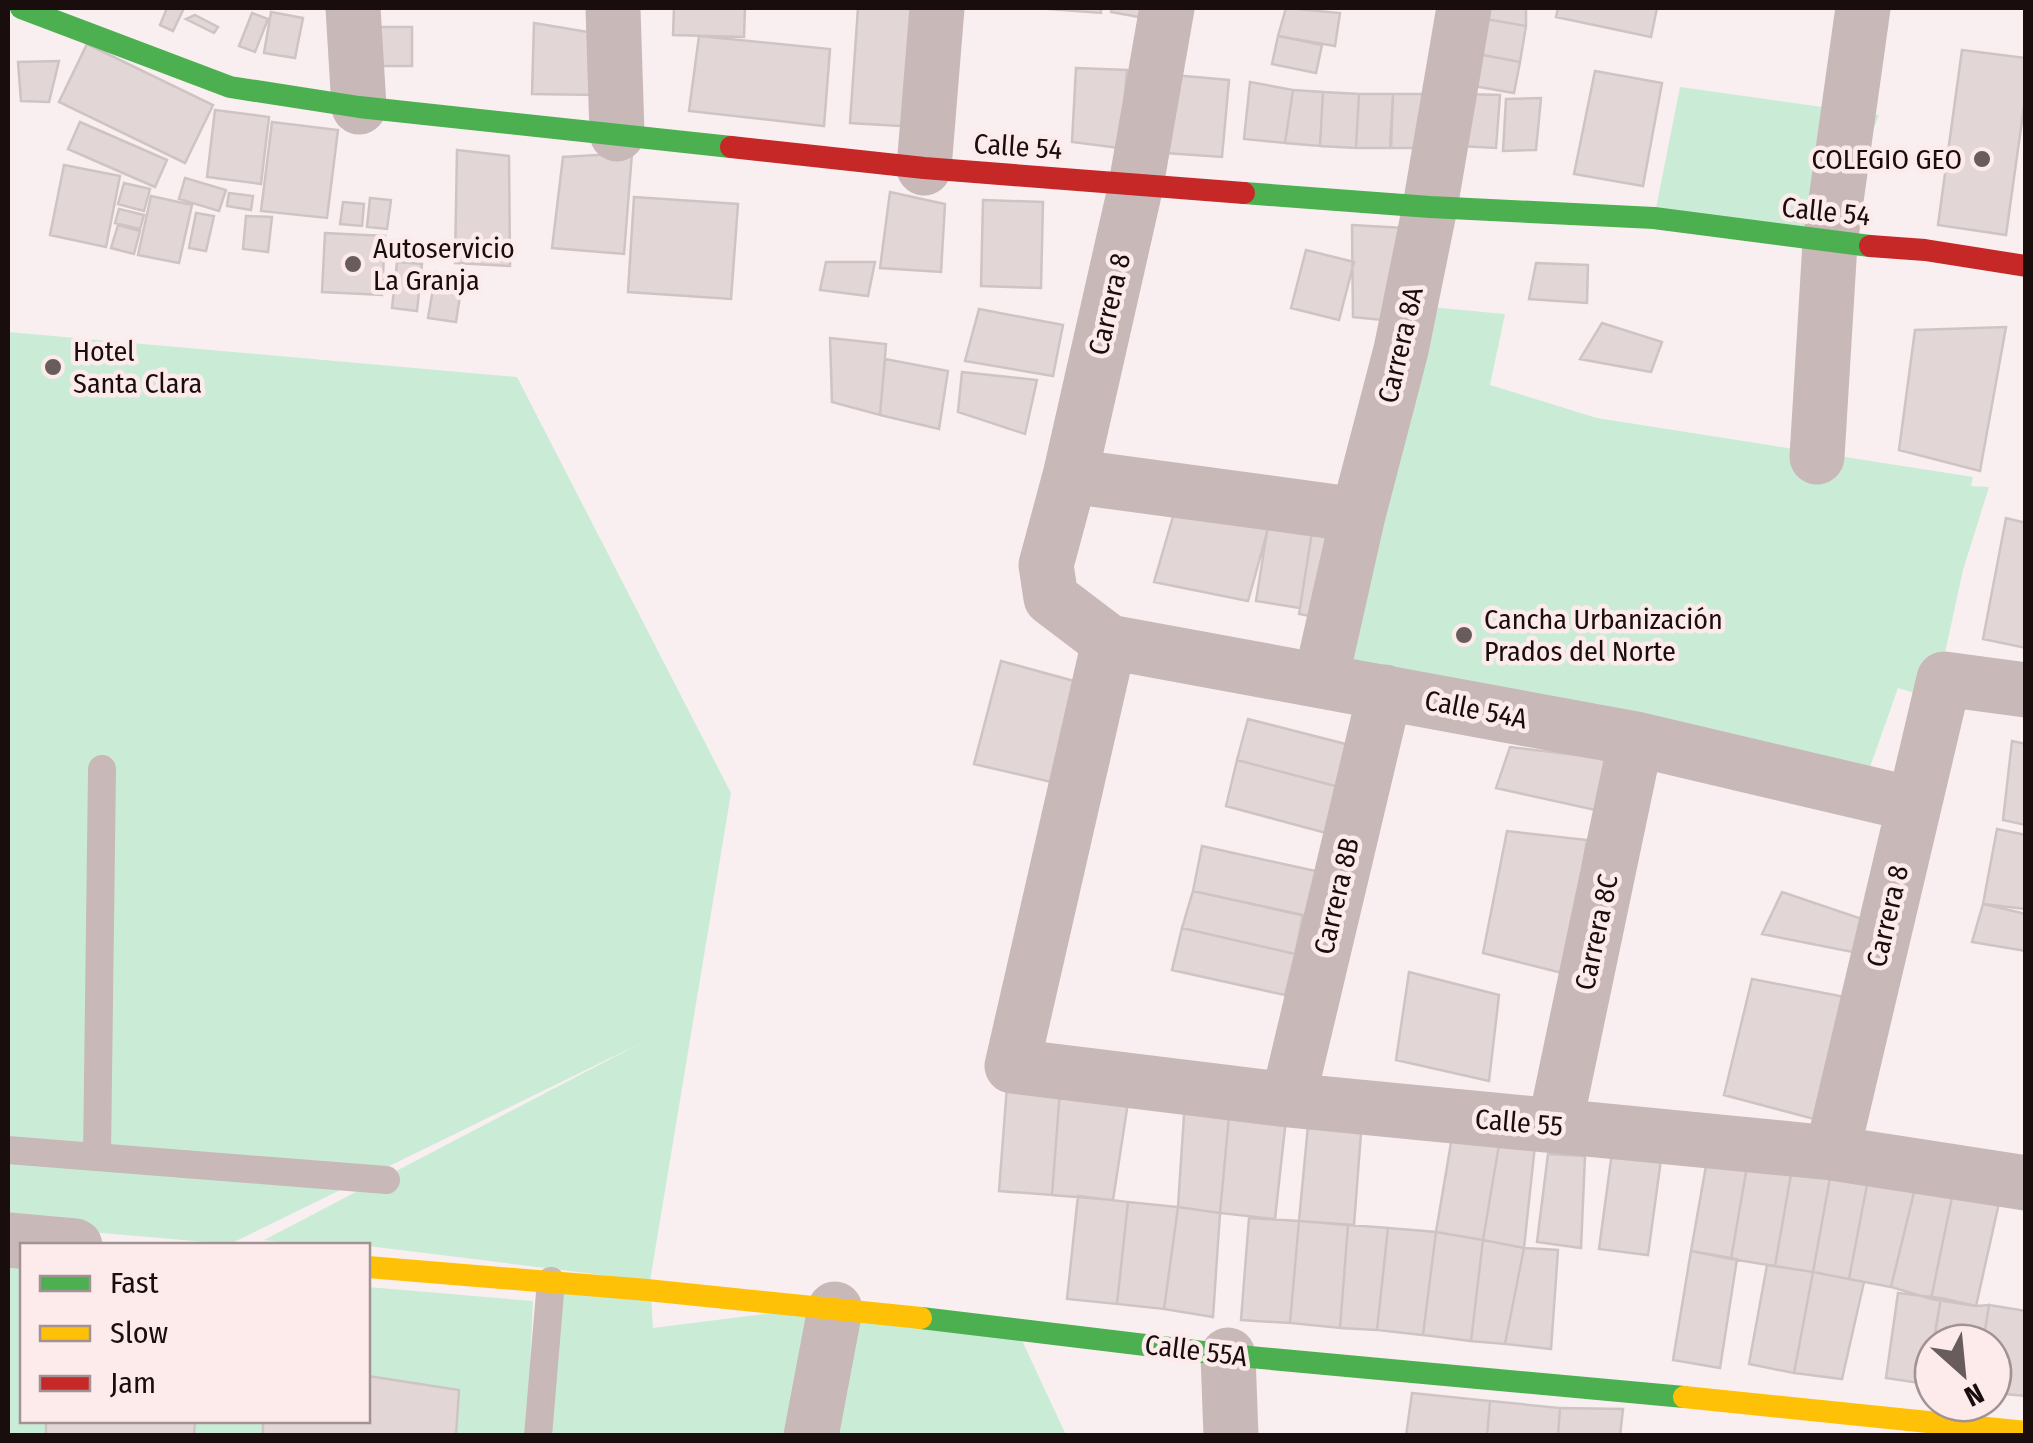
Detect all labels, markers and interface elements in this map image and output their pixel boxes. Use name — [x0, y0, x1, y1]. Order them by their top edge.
street label: Calle 54 — [972, 127, 1063, 166]
place label: COLEGIO GEO — [1812, 143, 1962, 176]
marker: COLEGIO GEO — [1971, 148, 1993, 170]
street label: Calle 54 — [1780, 190, 1872, 233]
place label: Autoservicio La Granja — [373, 232, 515, 297]
street label: Carrera 8 — [1082, 250, 1137, 358]
marker: Autoservicio La Granja — [342, 253, 364, 275]
street label: Carrera 8A — [1371, 284, 1430, 406]
place label: Hotel Santa Clara — [73, 335, 202, 400]
marker: Hotel Santa Clara — [42, 356, 64, 378]
place label: Cancha Urbanización Prados del Norte — [1484, 603, 1723, 668]
marker: Cancha Urbanización Prados del Norte — [1453, 624, 1475, 646]
street label: Calle 54A — [1422, 683, 1530, 736]
street label: Carrera 8B — [1307, 835, 1366, 958]
street label: Carrera 8 — [1860, 862, 1915, 970]
street label: Carrera 8C — [1568, 871, 1625, 993]
street label: Calle 55 — [1474, 1102, 1564, 1143]
legend — [20, 1243, 370, 1423]
text: Fast — [110, 1265, 159, 1301]
text: Slow — [110, 1315, 168, 1351]
north arrow — [1913, 1323, 2013, 1423]
street label: Calle 55A — [1143, 1328, 1249, 1373]
text: Jam — [110, 1365, 156, 1401]
text: N — [1959, 1376, 1989, 1413]

